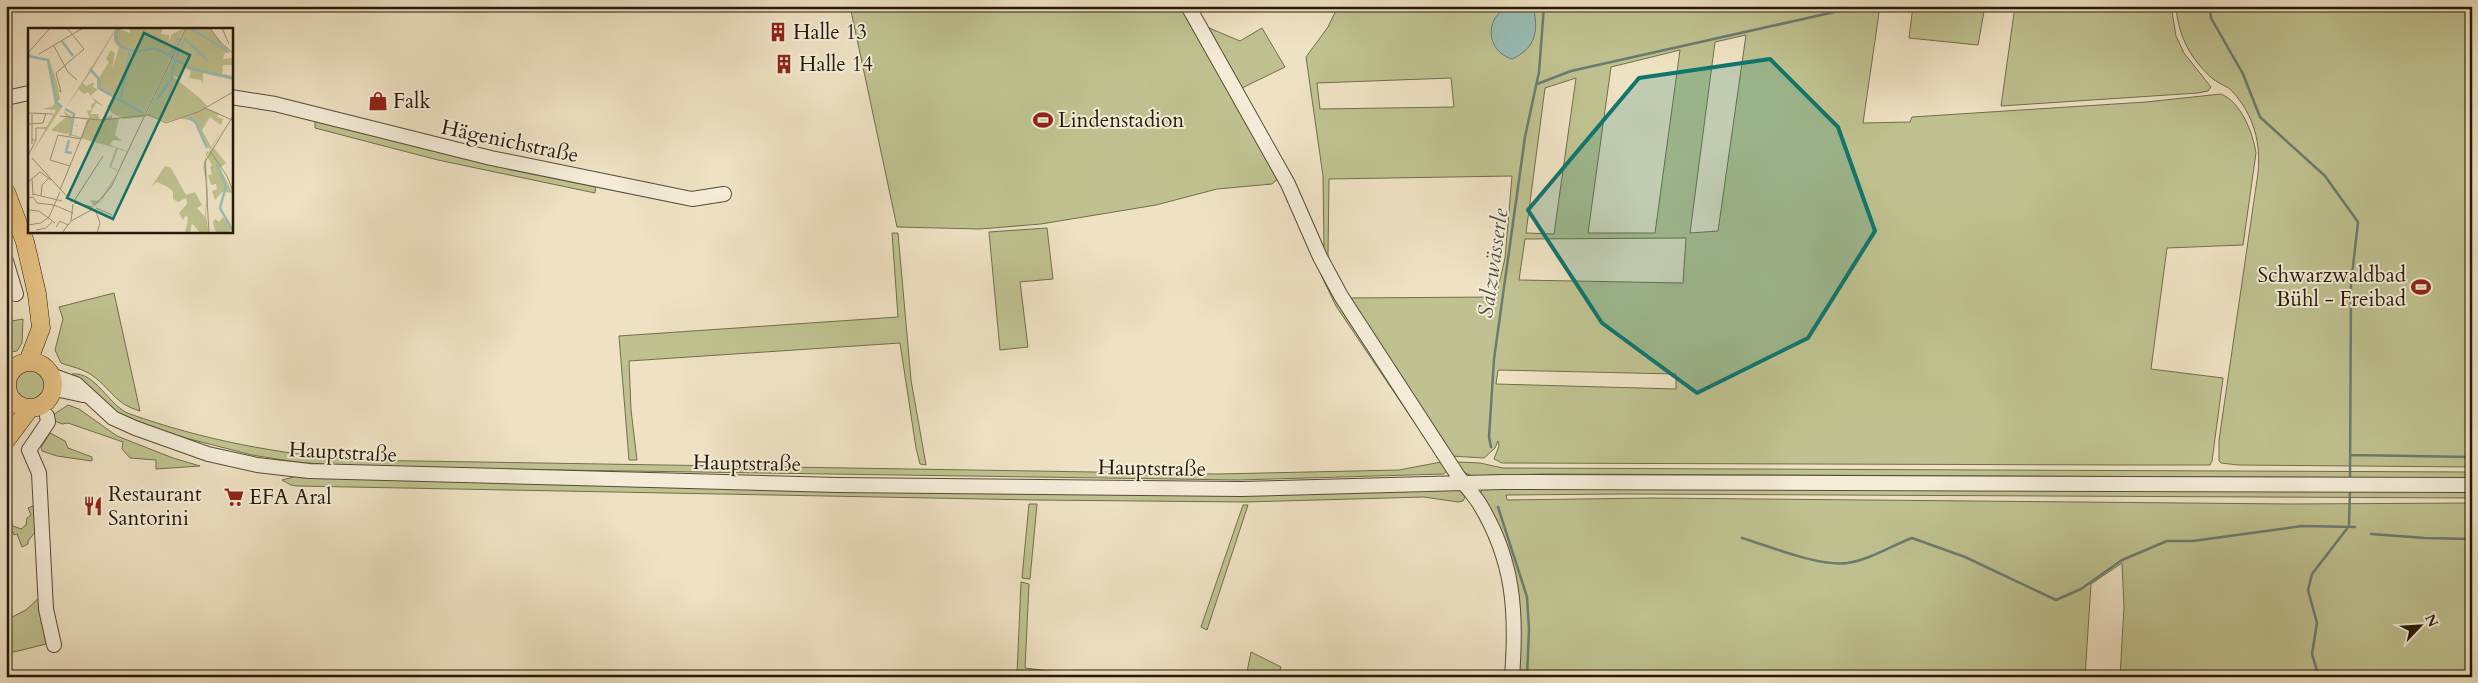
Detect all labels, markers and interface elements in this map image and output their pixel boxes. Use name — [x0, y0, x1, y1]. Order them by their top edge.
place label: Halle 13 — [793, 18, 867, 47]
building icon: Halle 13 — [767, 21, 789, 43]
inset map — [28, 28, 232, 232]
place label: Halle 14 — [799, 50, 873, 79]
building icon: Halle 14 — [773, 53, 795, 75]
place label: Falk — [393, 87, 431, 116]
shop icon: Falk — [367, 90, 389, 112]
place label: Lindenstadion — [1058, 106, 1184, 135]
sports icon: Lindenstadion — [1032, 109, 1054, 131]
street label: Hägenichstraße — [439, 113, 581, 170]
water label: Salzwässerle — [1470, 206, 1516, 320]
place label: Schwarzwaldbad Bühl - Freibad — [2257, 261, 2406, 314]
sports icon: Schwarzwaldbad Bühl - Freibad — [2410, 276, 2432, 298]
street label: Hauptstraße — [288, 435, 398, 470]
street label: Hauptstraße — [693, 448, 801, 479]
street label: Hauptstraße — [1098, 453, 1206, 484]
place label: Restaurant Santorini — [108, 480, 202, 533]
place label: EFA Aral — [249, 483, 332, 512]
supermarket icon: EFA Aral — [223, 486, 245, 508]
restaurant icon: Restaurant Santorini — [82, 495, 104, 517]
north arrow — [2396, 600, 2446, 650]
text: N — [2420, 611, 2443, 630]

